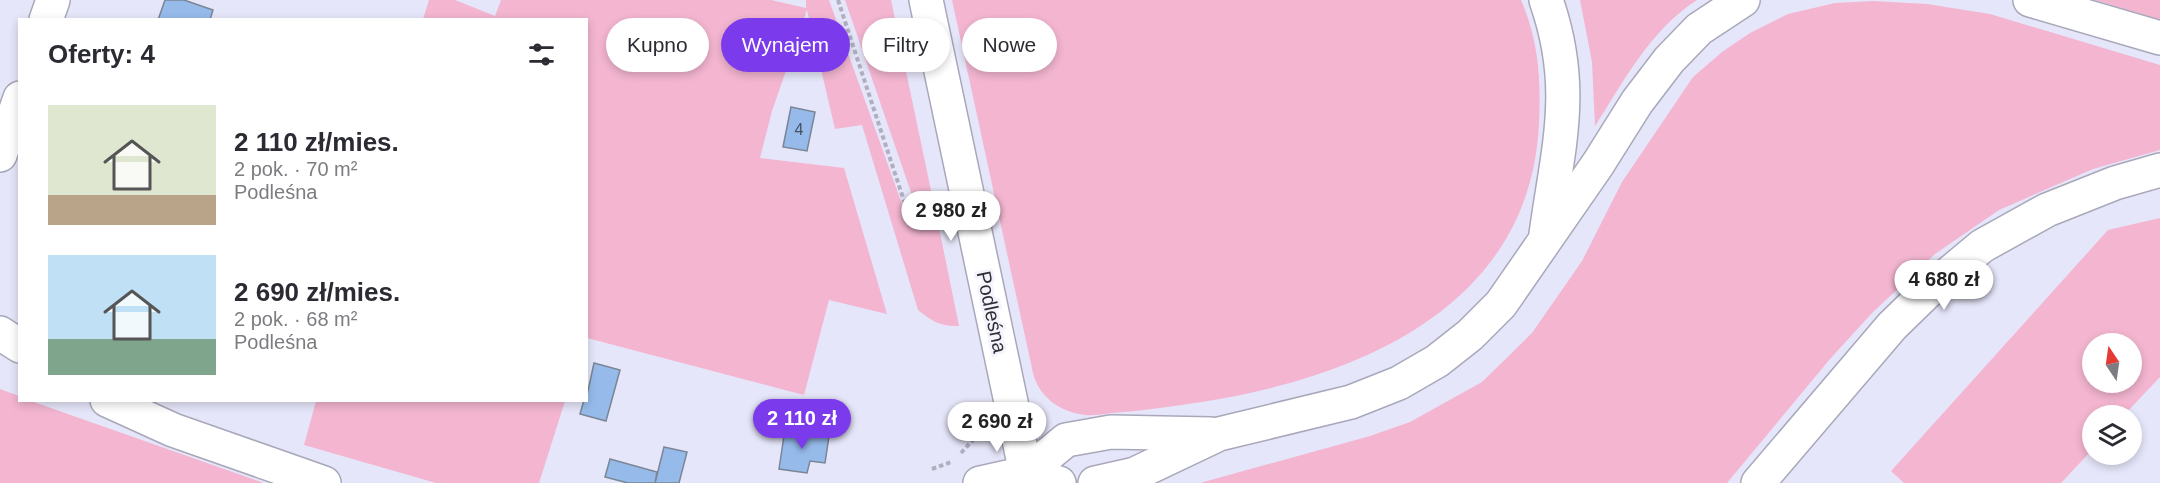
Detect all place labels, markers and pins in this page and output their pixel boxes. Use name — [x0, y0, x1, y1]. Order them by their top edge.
pin: 2 980 zł — [889, 191, 1013, 242]
pin: 4 680 zł — [1882, 260, 2006, 311]
pin: 2 110 zł — [740, 399, 864, 450]
pin: 2 690 zł — [935, 402, 1059, 453]

